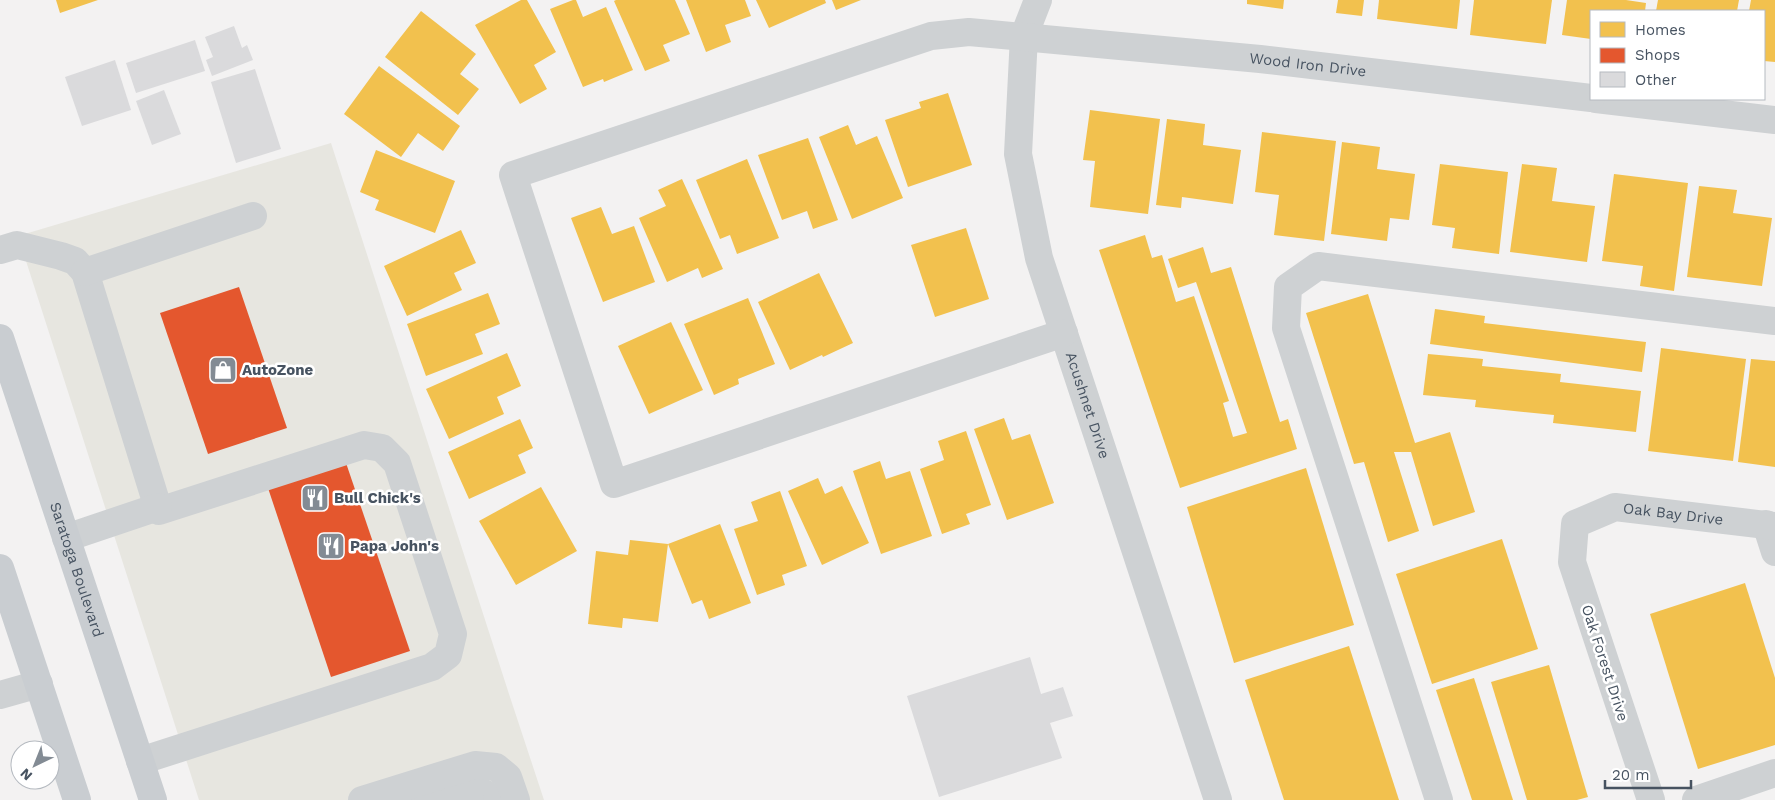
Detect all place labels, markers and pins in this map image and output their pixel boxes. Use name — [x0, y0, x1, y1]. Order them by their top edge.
shop icon: AutoZone — [208, 355, 238, 385]
place label: AutoZone — [242, 361, 313, 379]
restaurant icon: Bull Chick's — [300, 483, 330, 513]
place label: Bull Chick's — [334, 489, 421, 507]
restaurant icon: Papa John's — [316, 531, 346, 561]
place label: Papa John's — [350, 537, 439, 555]

